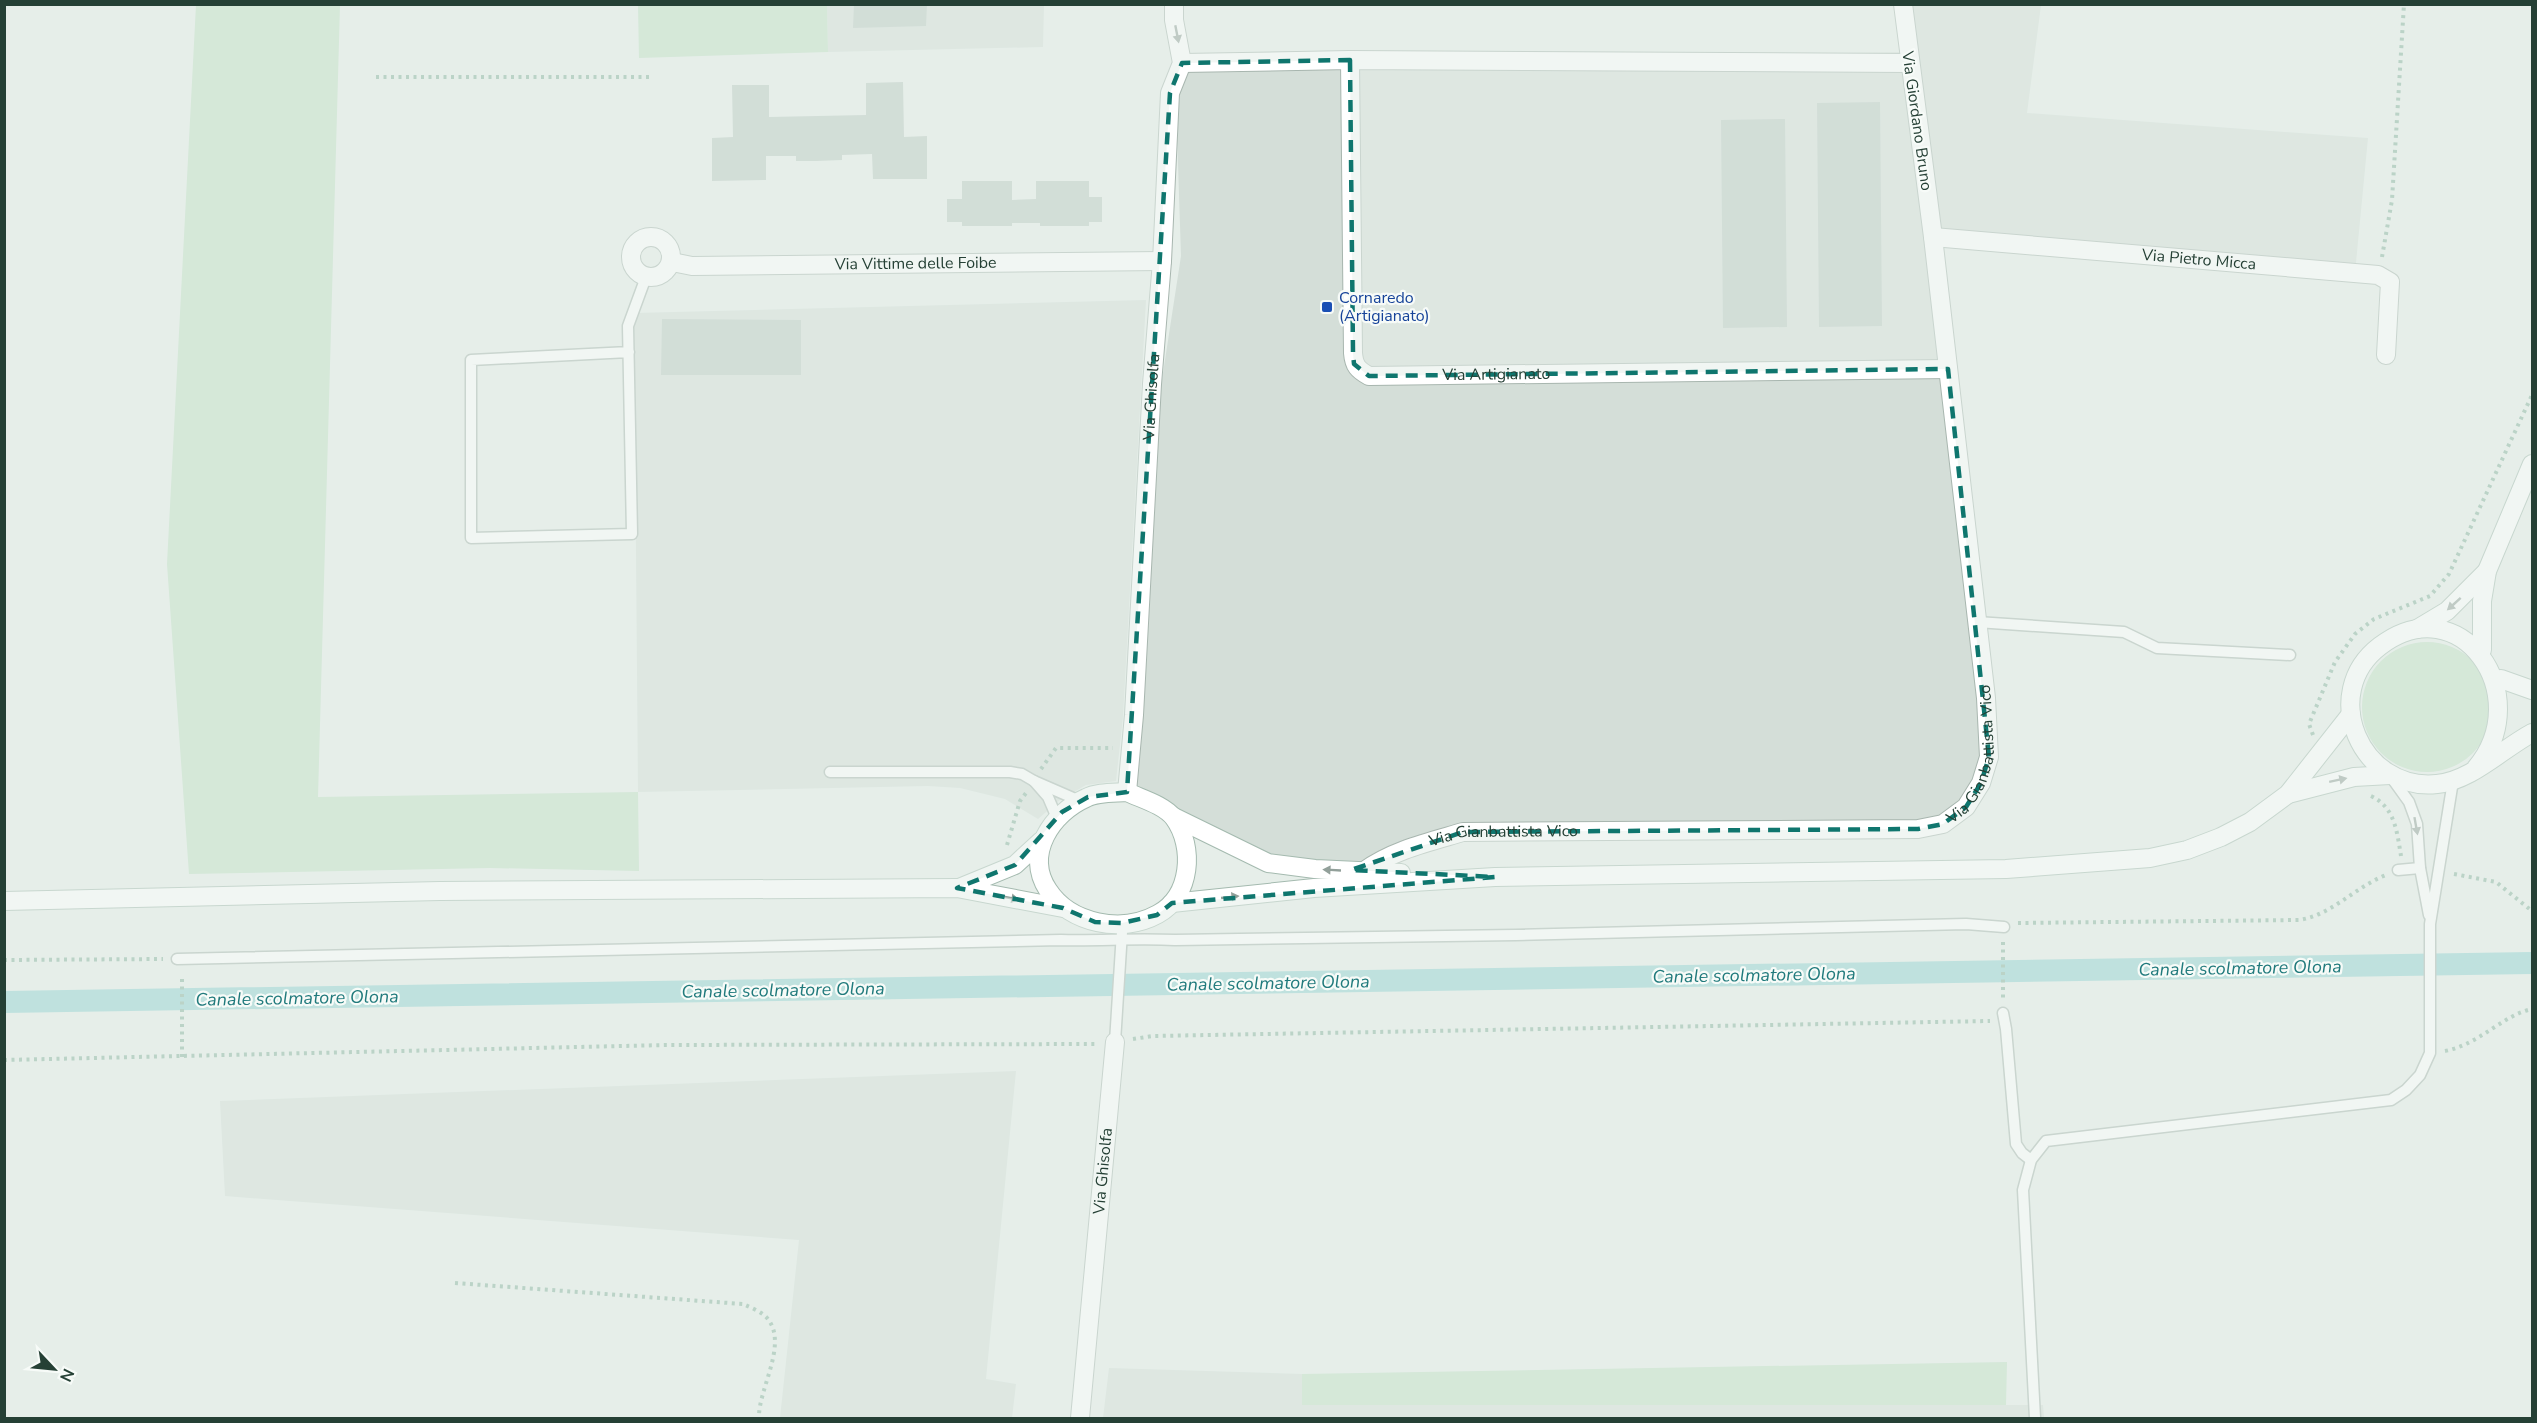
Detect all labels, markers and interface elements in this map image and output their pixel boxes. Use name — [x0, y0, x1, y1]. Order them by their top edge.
one-way arrow — [1173, 25, 1182, 44]
street label: Via Giordano Bruno — [1896, 49, 1938, 192]
street label: Via Pietro Micca — [2140, 244, 2257, 276]
street label: Via Vittime delle Foibe — [833, 252, 997, 275]
place label: Cornaredo (Artigianato) — [1339, 287, 1430, 327]
marker: Cornaredo (Artigianato) — [1320, 300, 1334, 314]
street label: Via Ghisolfa — [1138, 353, 1165, 442]
street label: Via Artigianato — [1441, 363, 1551, 386]
one-way arrow — [2447, 597, 2462, 610]
street label: Via Gianbattista Vico — [1941, 684, 2000, 829]
one-way arrow — [2329, 775, 2348, 784]
one-way arrow — [2412, 817, 2421, 836]
street label: Via Gianbattista Vico — [1426, 820, 1578, 852]
one-way arrow — [1323, 865, 1342, 874]
one-way arrow — [1221, 892, 1240, 902]
one-way arrow — [1001, 894, 1020, 903]
water label: Canale scolmatore Olona — [2138, 954, 2342, 982]
water label: Canale scolmatore Olona — [1652, 961, 1856, 989]
water label: Canale scolmatore Olona — [1166, 969, 1370, 997]
water label: Canale scolmatore Olona — [681, 976, 885, 1004]
water label: Canale scolmatore Olona — [195, 984, 399, 1012]
street label: Via Ghisolfa — [1088, 1127, 1118, 1216]
north arrow — [24, 1339, 84, 1399]
text: N — [54, 1365, 79, 1385]

